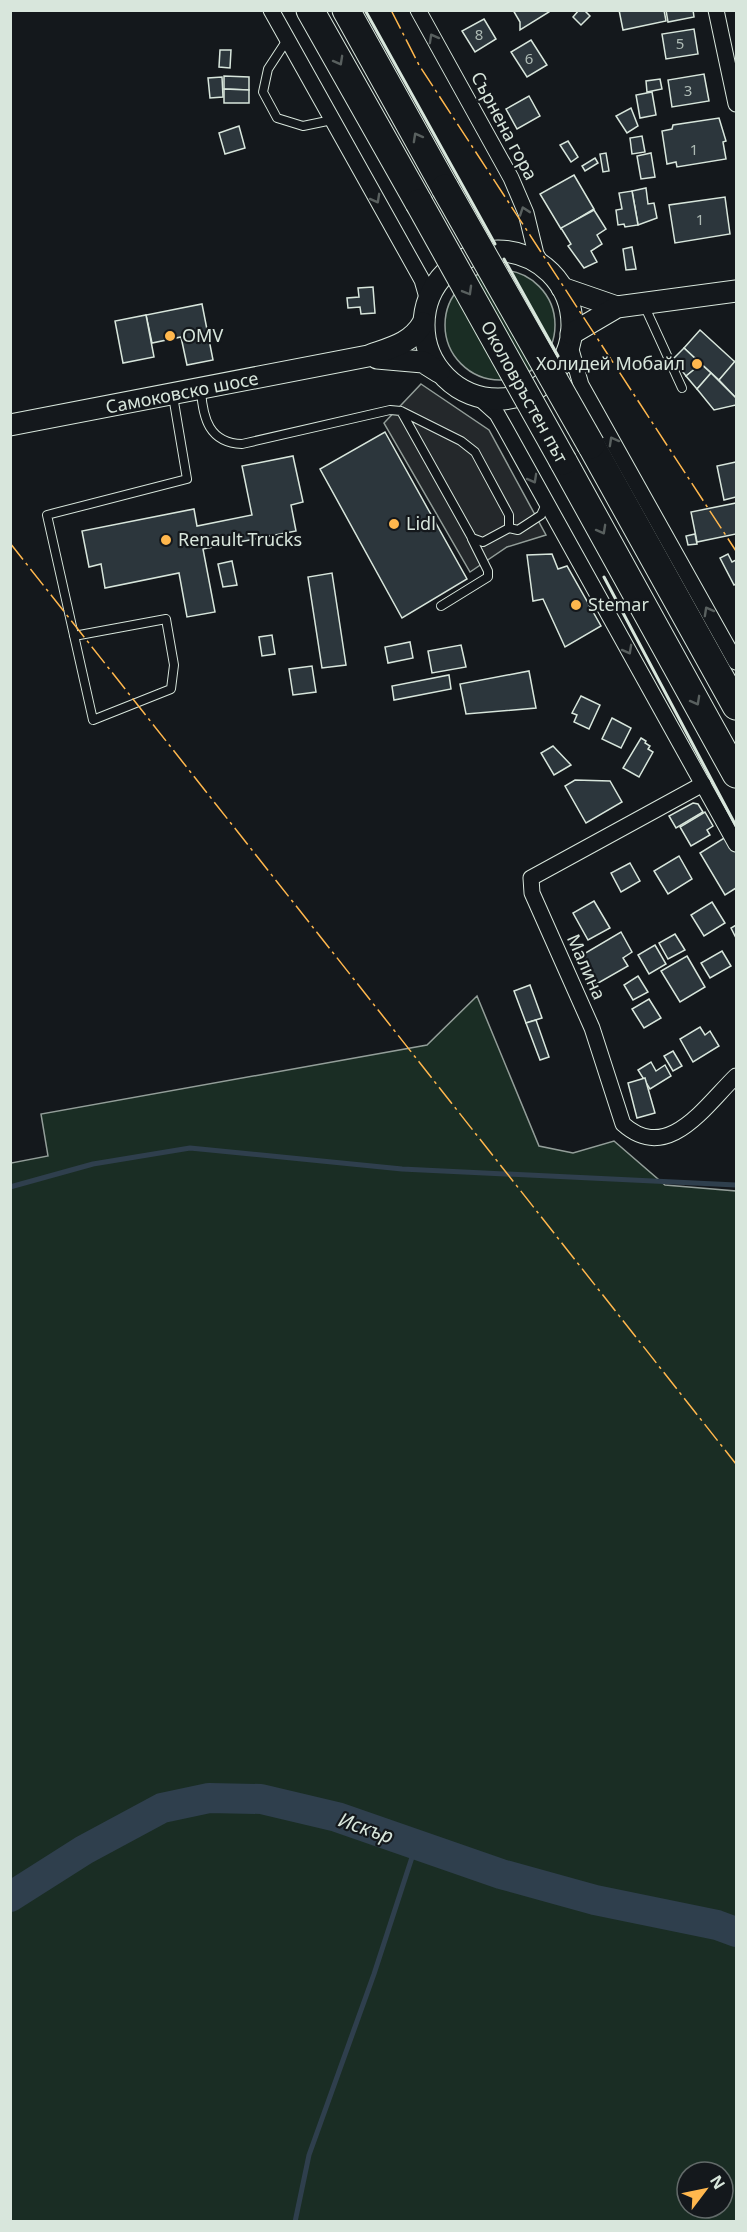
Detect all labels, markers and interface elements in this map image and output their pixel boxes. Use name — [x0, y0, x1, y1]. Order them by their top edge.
house number: 8 — [475, 24, 483, 44]
house number: 5 — [676, 33, 684, 53]
one-way arrow — [429, 34, 441, 44]
house number: 6 — [525, 48, 533, 68]
one-way arrow — [332, 55, 343, 66]
street label: Сърнена гора — [466, 67, 544, 184]
house number: 3 — [684, 80, 692, 100]
one-way arrow — [413, 133, 424, 143]
house number: 1 — [690, 139, 698, 159]
one-way arrow — [369, 193, 380, 203]
one-way arrow — [519, 206, 532, 216]
house number: 1 — [696, 209, 704, 229]
one-way arrow — [461, 285, 472, 295]
street label: Околовръстен път — [476, 316, 574, 467]
place label: OMV — [182, 323, 223, 347]
marker: OMV — [163, 329, 177, 343]
place label: Холидей Мобайл — [536, 351, 685, 375]
marker: Холидей Мобайл — [690, 357, 704, 371]
street label: Самоковско шосе — [103, 365, 260, 419]
one-way arrow — [609, 437, 620, 447]
one-way arrow — [526, 473, 537, 484]
place label: Lidl — [406, 511, 436, 535]
marker: Lidl — [387, 517, 401, 531]
one-way arrow — [595, 524, 606, 534]
place label: Renault Trucks — [178, 527, 302, 551]
marker: Renault Trucks — [159, 533, 173, 547]
place label: Stemar — [588, 592, 649, 616]
marker: Stemar — [569, 598, 583, 612]
one-way arrow — [704, 607, 715, 617]
one-way arrow — [621, 644, 632, 654]
one-way arrow — [689, 695, 700, 705]
street label: Малина — [562, 930, 612, 1003]
water label: Искър — [335, 1806, 397, 1849]
north arrow — [675, 2160, 735, 2220]
text: N — [705, 2171, 730, 2193]

